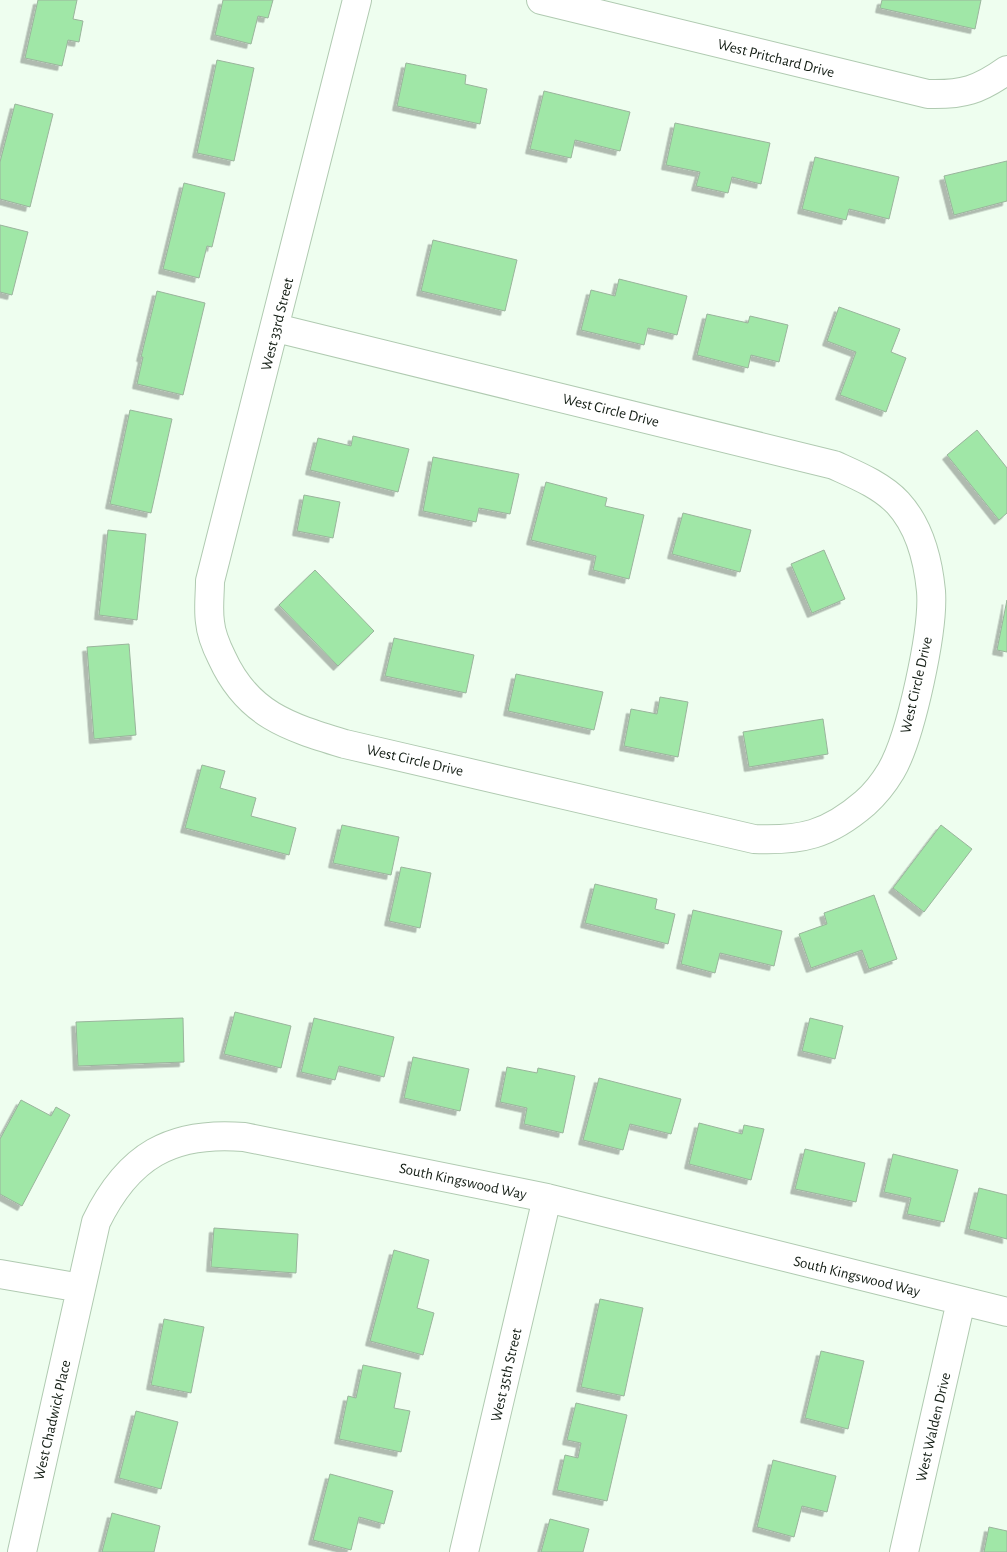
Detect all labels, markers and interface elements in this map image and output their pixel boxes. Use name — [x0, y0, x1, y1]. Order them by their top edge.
street label: West Pritchard Drive — [716, 37, 836, 80]
street label: West 33rd Street — [259, 276, 296, 372]
street label: West Circle Drive — [561, 391, 661, 430]
street label: West Circle Drive — [898, 635, 935, 735]
street label: West Circle Drive — [365, 742, 465, 779]
street label: South Kingswood Way — [398, 1161, 529, 1202]
street label: South Kingswood Way — [792, 1253, 922, 1300]
street label: West 35th Street — [488, 1327, 525, 1423]
street label: West Chadwick Place — [31, 1359, 74, 1482]
street label: West Walden Drive — [914, 1371, 953, 1483]

